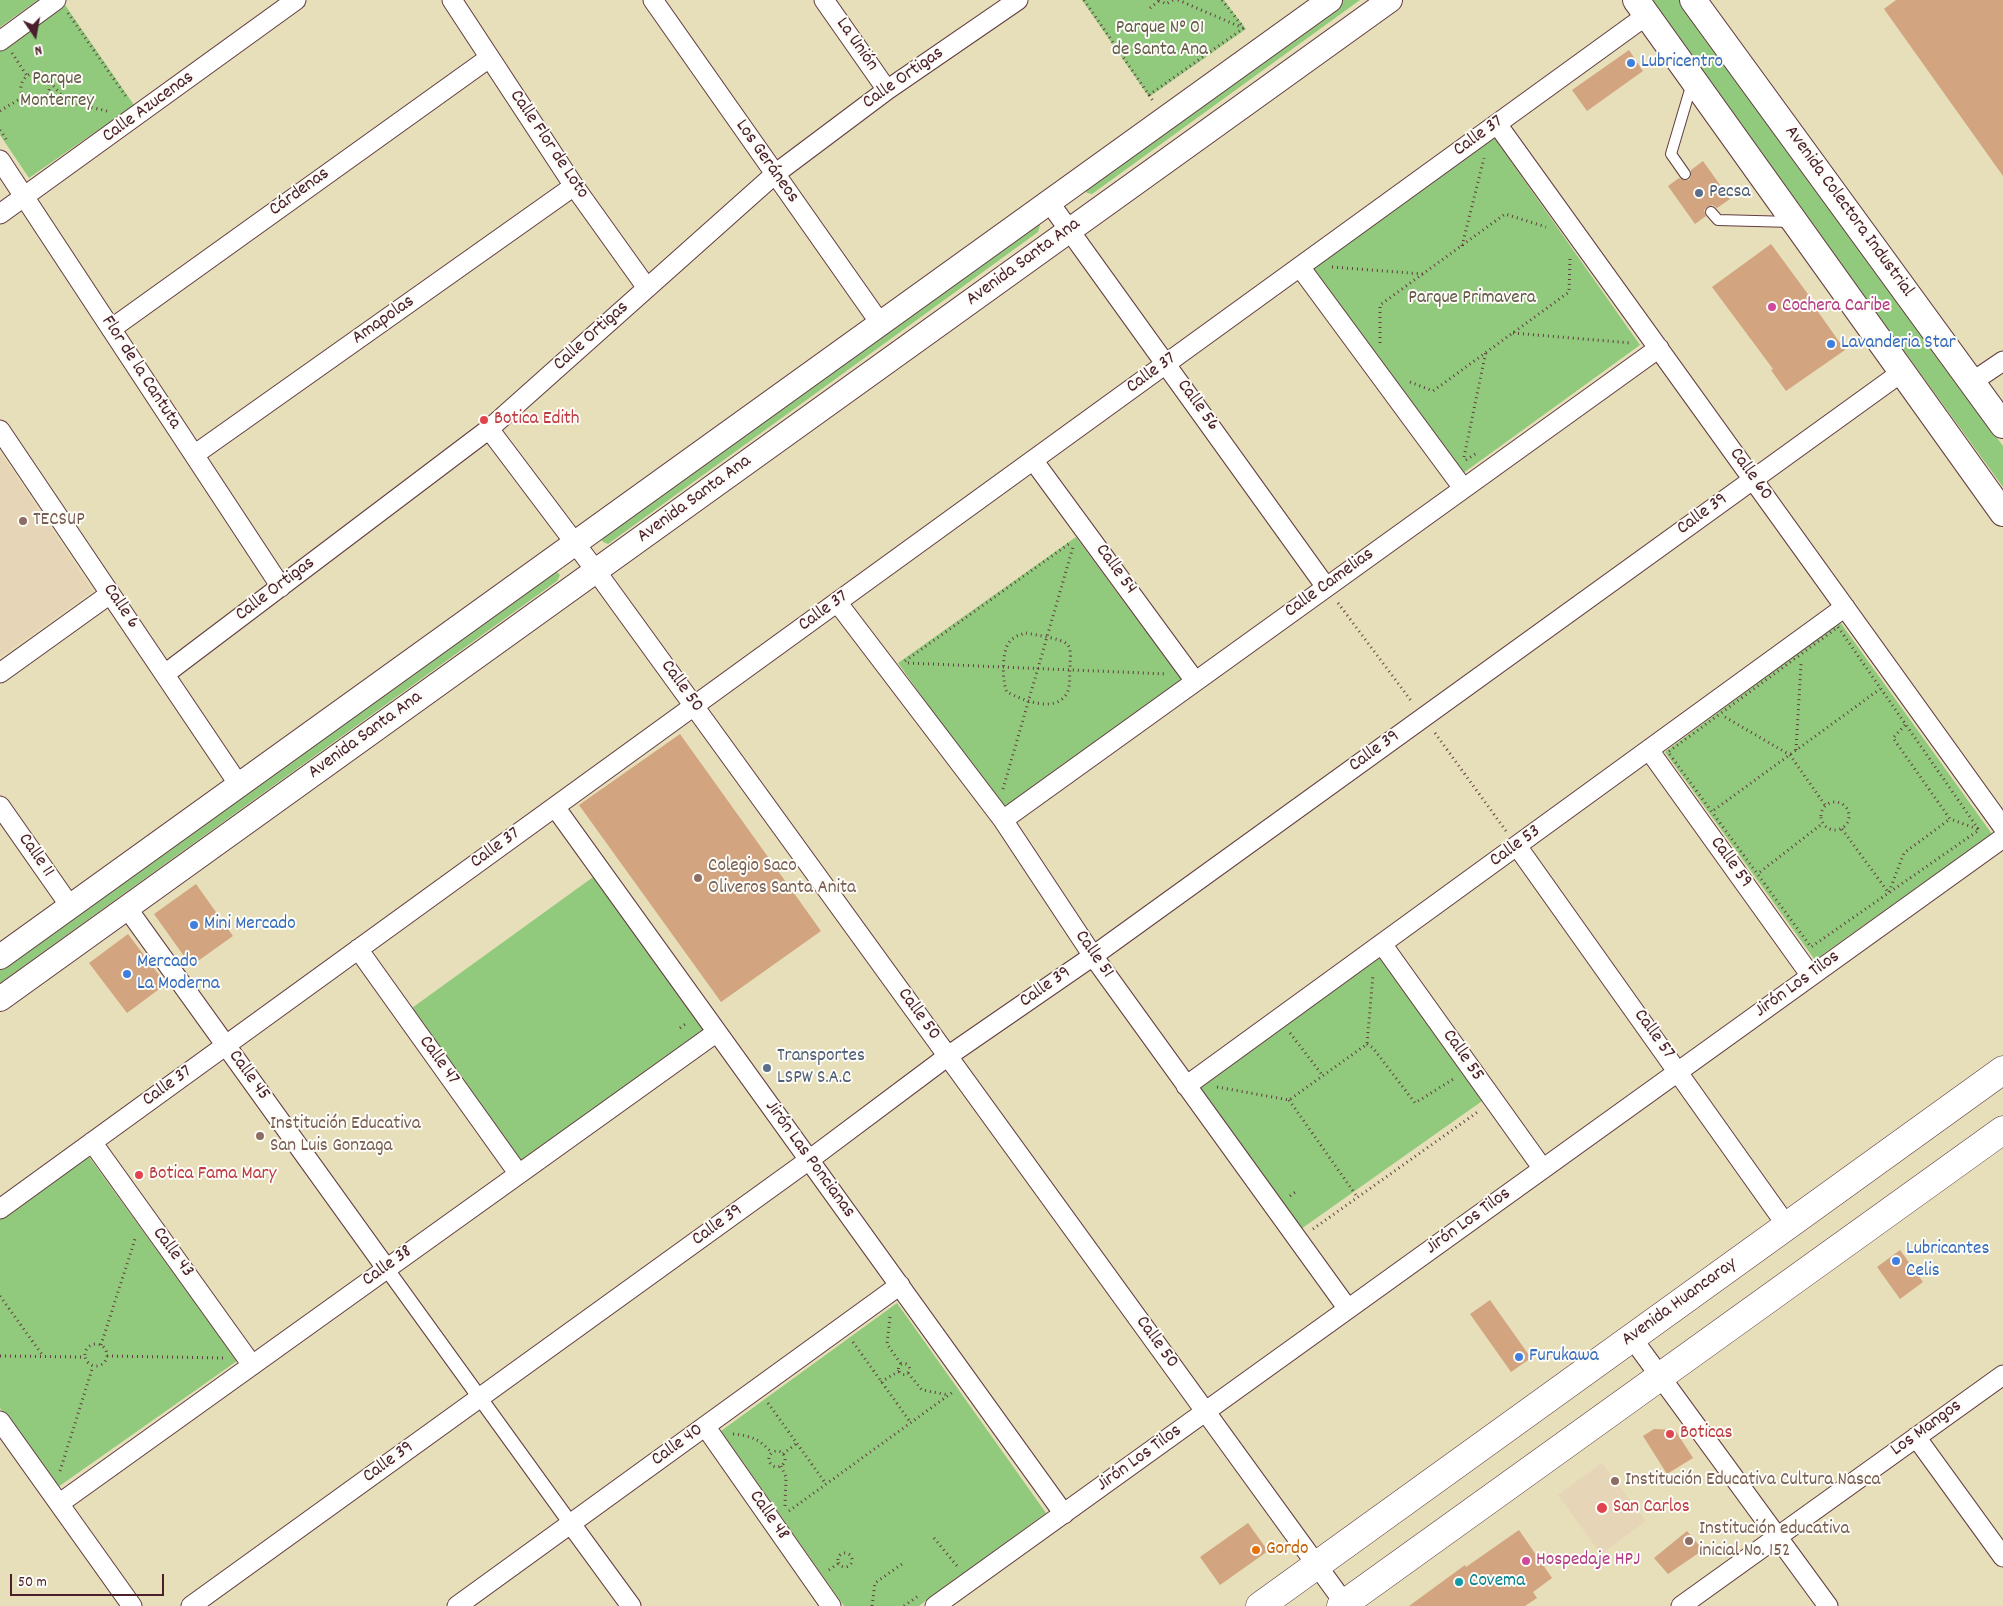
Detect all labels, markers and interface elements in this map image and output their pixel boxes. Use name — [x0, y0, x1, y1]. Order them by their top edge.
north arrow — [10, 10, 60, 60]
street label: La Unión — [830, 14, 882, 76]
park label: Parque N° 01 de Santa Ana — [1112, 18, 1208, 62]
text: N — [33, 39, 44, 60]
street label: Calle Ortigas — [859, 43, 949, 115]
place label: Lubricentro — [1641, 52, 1723, 74]
marker: Lubricentro — [1625, 57, 1637, 69]
street label: Calle Azucenas — [99, 67, 199, 149]
park label: Parque Monterrey — [20, 69, 94, 113]
street label: Calle Flor de Loto — [503, 86, 593, 204]
street label: Calle 37 — [1450, 111, 1508, 163]
street label: Los Geráneos — [729, 116, 803, 208]
street label: Avenida Colectora Industrial — [1778, 122, 1918, 302]
street label: Cárdenas — [265, 164, 335, 222]
place label: Pecsa — [1709, 182, 1751, 204]
marker: Pecsa — [1693, 187, 1705, 199]
street label: Avenida Santa Ana — [962, 214, 1086, 312]
park label: Parque Primavera — [1408, 288, 1536, 310]
street label: Amapolas — [348, 291, 420, 351]
place label: Cochera Caribe — [1782, 296, 1890, 318]
street label: Calle Ortigas — [550, 297, 634, 377]
marker: Cochera Caribe — [1766, 301, 1778, 313]
street label: Flor de la Cantuta — [95, 312, 185, 434]
place label: Lavanderia Star — [1841, 333, 1956, 355]
marker: Lavanderia Star — [1825, 338, 1837, 350]
street label: Calle 37 — [1123, 348, 1181, 400]
street label: Calle 56 — [1171, 376, 1223, 436]
place label: Botica Edith — [494, 409, 580, 431]
marker: Botica Edith — [478, 414, 490, 426]
street label: Calle 60 — [1723, 444, 1777, 506]
street label: Avenida Santa Ana — [633, 451, 757, 549]
street label: Calle 39 — [1673, 489, 1733, 541]
place label: TECSUP — [33, 510, 85, 532]
marker: TECSUP — [17, 515, 29, 527]
street label: Calle 54 — [1089, 540, 1141, 600]
street label: Calle Camelias — [1281, 544, 1379, 624]
street label: Calle Ortigas — [232, 553, 320, 627]
street label: Calle 6 — [97, 580, 143, 634]
street label: Calle 37 — [795, 586, 853, 638]
street label: Calle 50 — [654, 656, 708, 718]
street label: Avenida Santa Ana — [304, 687, 428, 785]
street label: Calle 39 — [1345, 726, 1405, 778]
street label: Calle 53 — [1486, 821, 1546, 873]
street label: Calle 37 — [467, 823, 525, 875]
street label: Calle 11 — [12, 830, 58, 882]
street label: Calle 59 — [1704, 833, 1756, 893]
place label: Colegio Saco Oliveros Santa Anita — [708, 856, 856, 900]
marker: Colegio Saco Oliveros Santa Anita — [692, 872, 704, 884]
place label: Mini Mercado — [204, 914, 296, 936]
marker: Mini Mercado — [188, 919, 200, 931]
street label: Calle 51 — [1068, 927, 1118, 983]
street label: Jirón Los Tilos — [1751, 946, 1845, 1024]
place label: Mercado La Moderna — [137, 952, 220, 996]
street label: Calle 39 — [1016, 962, 1076, 1014]
marker: Mercado La Moderna — [121, 968, 133, 980]
street label: Calle 50 — [891, 984, 945, 1046]
street label: Calle 57 — [1627, 1006, 1679, 1064]
street label: Calle 55 — [1436, 1026, 1488, 1086]
street label: Calle 47 — [413, 1032, 463, 1090]
street label: Calle 45 — [222, 1046, 274, 1106]
place label: Transportes LSPW S.A.C — [777, 1046, 865, 1090]
street label: Calle 37 — [139, 1061, 197, 1113]
marker: Transportes LSPW S.A.C — [761, 1062, 773, 1074]
street label: Jirón Las Poncianas — [759, 1097, 859, 1223]
place label: Institución Educativa San Luis Gonzaga — [270, 1114, 421, 1158]
marker: Institución Educativa San Luis Gonzaga — [254, 1130, 266, 1142]
place label: Botica Fama Mary — [149, 1164, 276, 1186]
marker: Botica Fama Mary — [133, 1169, 145, 1181]
street label: Jirón Los Tilos — [1422, 1183, 1516, 1261]
street label: Calle 39 — [688, 1200, 748, 1252]
street label: Calle 43 — [146, 1223, 198, 1283]
place label: Lubricantes Celis — [1906, 1239, 1989, 1283]
street label: Calle 38 — [359, 1241, 417, 1293]
street label: Avenida Huancaray — [1618, 1254, 1742, 1352]
marker: Lubricantes Celis — [1890, 1255, 1902, 1267]
street label: Calle 50 — [1129, 1312, 1183, 1374]
place label: Furukawa — [1529, 1346, 1599, 1368]
marker: Furukawa — [1513, 1351, 1525, 1363]
street label: Los Mangos — [1887, 1396, 1967, 1462]
street label: Calle 40 — [648, 1420, 708, 1472]
street label: Jirón Los Tilos — [1093, 1420, 1187, 1498]
place label: Boticas — [1680, 1423, 1732, 1445]
marker: Boticas — [1664, 1428, 1676, 1440]
street label: Calle 39 — [359, 1437, 419, 1489]
place label: Institución Educativa Cultura Nasca — [1625, 1470, 1880, 1492]
marker: Institución Educativa Cultura Nasca — [1609, 1475, 1621, 1487]
street label: Calle 48 — [743, 1487, 793, 1545]
place label: San Carlos — [1613, 1497, 1690, 1519]
marker: San Carlos — [1595, 1501, 1609, 1515]
place label: Institución educativa inicial No. 152 — [1699, 1519, 1849, 1563]
marker: Institución educativa inicial No. 152 — [1683, 1535, 1695, 1547]
place label: Gordo — [1266, 1539, 1308, 1561]
marker: Gordo — [1250, 1544, 1262, 1556]
place label: Hospedaje HPJ — [1536, 1550, 1640, 1572]
marker: Hospedaje HPJ — [1520, 1555, 1532, 1567]
scale bar — [12, 1564, 166, 1596]
place label: Covema — [1469, 1571, 1525, 1593]
text: 50 m — [18, 1572, 47, 1594]
marker: Covema — [1453, 1576, 1465, 1588]

